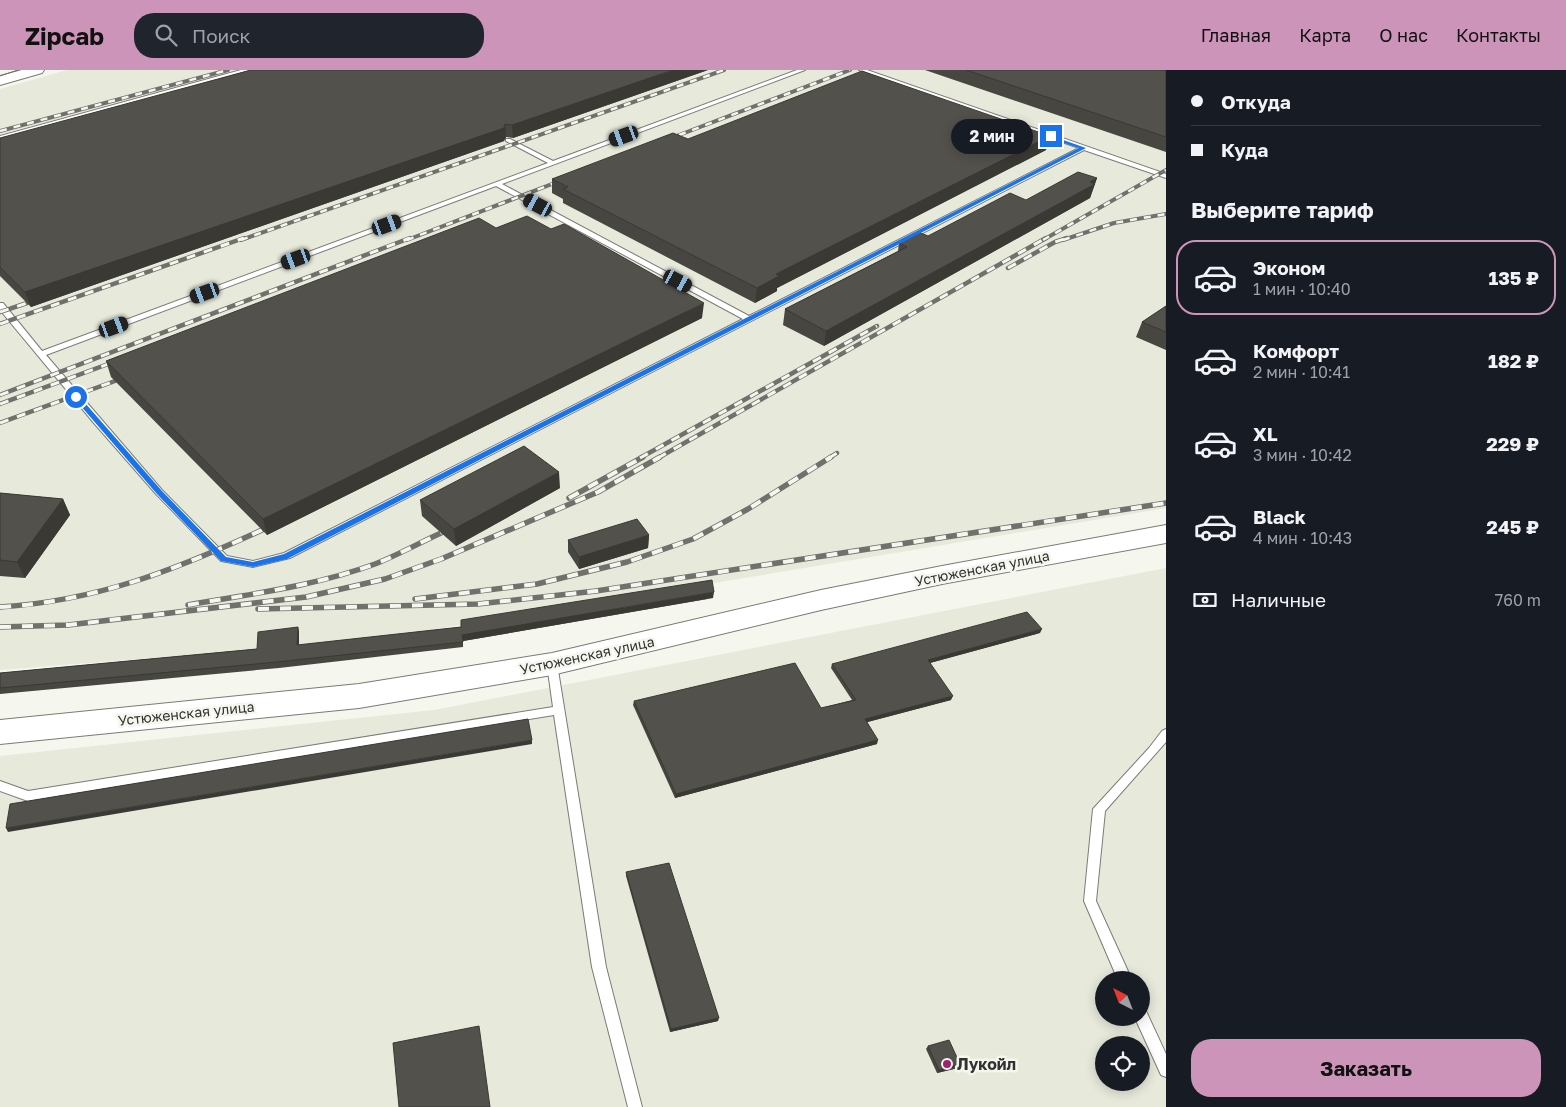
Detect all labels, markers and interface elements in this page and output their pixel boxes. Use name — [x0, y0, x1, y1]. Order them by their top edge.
search box — [134, 13, 484, 58]
text: Zipcab — [25, 21, 104, 50]
icon: search — [152, 21, 180, 49]
text: Поиск — [192, 24, 250, 47]
text: Главная — [1201, 24, 1271, 46]
text: Карта — [1299, 24, 1351, 46]
text: О нас — [1379, 24, 1428, 46]
text: Контакты — [1456, 24, 1541, 46]
text: Откуда — [1221, 90, 1291, 113]
callout: 2 мин — [951, 118, 1034, 154]
car — [607, 124, 640, 148]
route end — [1040, 125, 1062, 147]
text: 2 мин — [970, 126, 1014, 146]
text: Куда — [1221, 138, 1268, 161]
car — [521, 191, 554, 219]
text: Выберите тариф — [1191, 196, 1374, 223]
car — [370, 213, 403, 237]
car — [279, 247, 312, 271]
icon: car — [1193, 255, 1238, 300]
text: Эконом — [1253, 256, 1325, 279]
text: 135 ₽ — [1488, 266, 1539, 289]
car — [661, 267, 694, 295]
text: 1 мин · 10:40 — [1253, 279, 1351, 299]
car — [188, 281, 221, 305]
car — [97, 315, 130, 339]
icon: car — [1193, 338, 1238, 383]
text: Комфорт — [1253, 339, 1339, 362]
text: 182 ₽ — [1488, 349, 1539, 372]
text: 2 мин · 10:41 — [1253, 362, 1350, 382]
route start — [65, 386, 87, 408]
icon: car — [1193, 421, 1238, 466]
text: XL — [1253, 422, 1278, 445]
text: 229 ₽ — [1486, 432, 1539, 455]
text: 3 мин · 10:42 — [1253, 445, 1352, 465]
icon: car — [1193, 504, 1238, 549]
text: Black — [1253, 505, 1306, 528]
text: 245 ₽ — [1486, 515, 1539, 538]
text: 4 мин · 10:43 — [1253, 528, 1352, 548]
street label: Устюженская улица — [913, 547, 1051, 589]
icon: cash — [1191, 586, 1219, 614]
text: Наличные — [1231, 588, 1326, 611]
text: 760 m — [1495, 590, 1541, 610]
street label: Устюженская улица — [518, 632, 656, 678]
street label: Устюженская улица — [117, 697, 255, 729]
north arrow — [1095, 971, 1150, 1026]
map controls — [1095, 971, 1150, 1091]
button: locate — [1095, 1036, 1150, 1091]
button: Заказать — [1191, 1039, 1541, 1097]
place label: Лукойл — [957, 1054, 1016, 1074]
marker: Лукойл — [941, 1058, 953, 1070]

